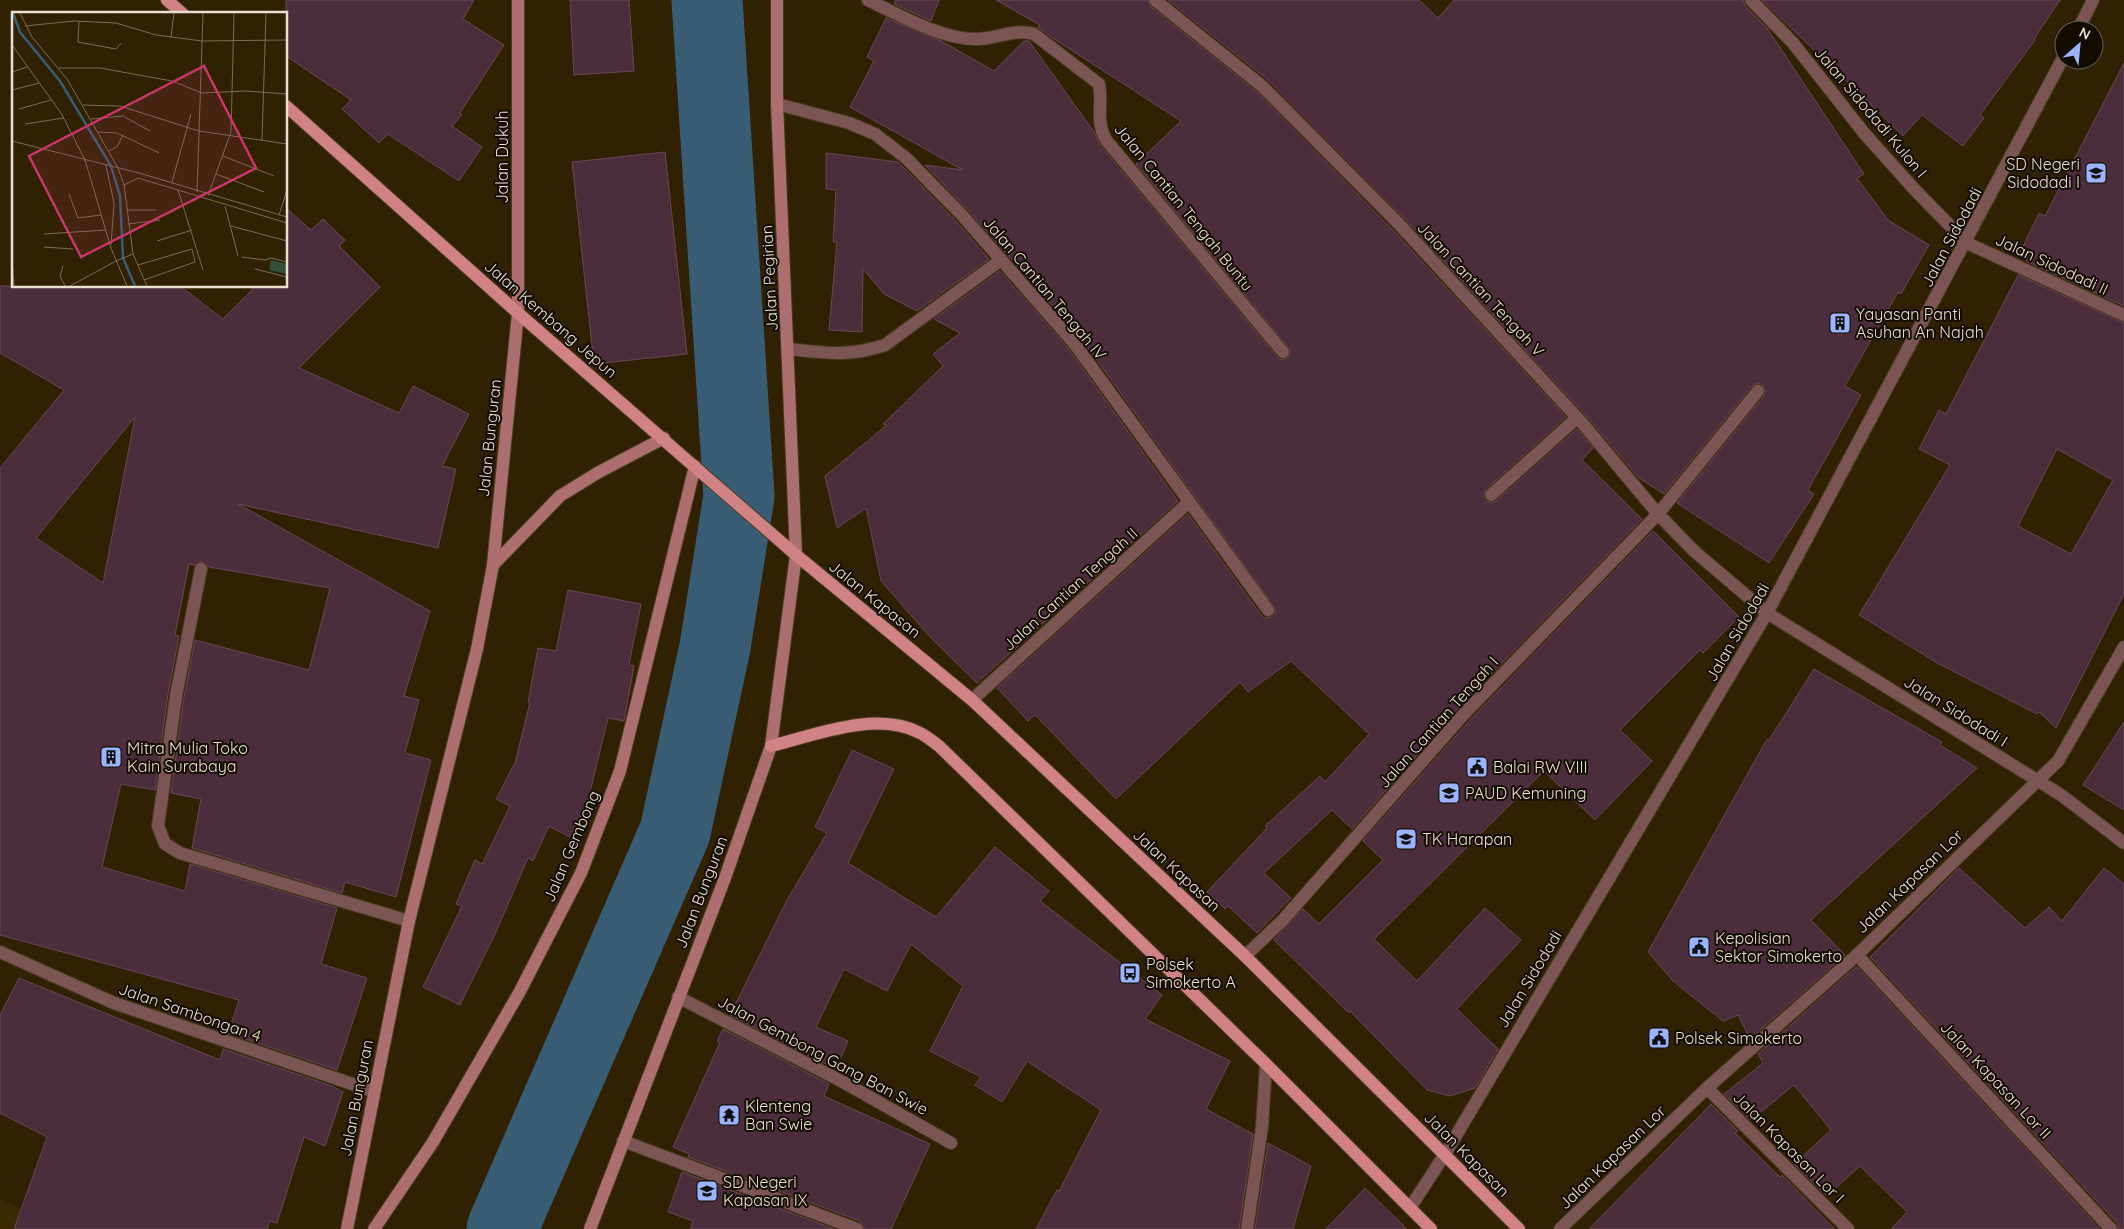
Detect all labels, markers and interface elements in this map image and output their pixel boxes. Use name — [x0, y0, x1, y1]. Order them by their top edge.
inset map — [12, 12, 288, 288]
north arrow — [2054, 20, 2104, 70]
text: N — [2076, 23, 2094, 44]
street label: Jalan Sidodadi Kulon I — [1810, 42, 1932, 182]
street label: Jalan Dukuh — [492, 110, 512, 204]
street label: Jalan Cantian Tengah Buntu — [1110, 119, 1258, 295]
place label: SD Negeri Sidodadi I — [2006, 154, 2080, 192]
school or university icon: SD Negeri Sidodadi I — [2084, 161, 2108, 185]
street label: Jalan Sidodadi — [1916, 184, 1986, 290]
street label: Jalan Cantian Tengah IV — [979, 212, 1111, 364]
street label: Jalan Cantian Tengah V — [1413, 217, 1549, 361]
street label: Jalan Pegirian — [756, 224, 782, 332]
street label: Jalan Sidodadi II — [1992, 229, 2112, 299]
street label: Jalan Kembang Jepun — [481, 256, 621, 382]
place label: Yayasan Panti Asuhan An Najah — [1856, 304, 1984, 342]
building icon: Yayasan Panti Asuhan An Najah — [1828, 311, 1852, 335]
street label: Jalan Bunguran — [473, 378, 505, 498]
street label: Jalan Cantian Tengah II — [998, 523, 1142, 655]
street label: Jalan Kapasan — [825, 556, 925, 642]
street label: Jalan Sidodadi — [1701, 579, 1773, 685]
street label: Jalan Cantian Tengah I — [1374, 652, 1502, 792]
street label: Jalan Sidodadi I — [1900, 671, 2012, 751]
place label: Mitra Mulia Toko Kain Surabaya — [127, 738, 248, 776]
building icon: Mitra Mulia Toko Kain Surabaya — [99, 745, 123, 769]
public building icon: Balai RW VIII — [1465, 755, 1489, 779]
place label: Balai RW VIII — [1493, 757, 1587, 777]
school or university icon: PAUD Kemuning — [1437, 781, 1461, 805]
place label: PAUD Kemuning — [1465, 783, 1586, 803]
street label: Jalan Gembong — [539, 787, 603, 905]
street label: Jalan Kapasan — [1129, 824, 1225, 916]
street label: Jalan Kapasan Lor — [1851, 825, 1967, 937]
school or university icon: TK Harapan — [1394, 827, 1418, 851]
place label: TK Harapan — [1422, 829, 1512, 849]
street label: Jalan Bunguran — [670, 833, 732, 951]
street label: Jalan Sidodadi — [1492, 927, 1566, 1031]
place label: Kepolisian Sektor Simokerto — [1715, 928, 1842, 966]
public building icon: Kepolisian Sektor Simokerto — [1687, 935, 1711, 959]
place label: Polsek Simokerto A — [1146, 954, 1236, 992]
bus stop icon: Polsek Simokerto A — [1118, 961, 1142, 985]
street label: Jalan Sambongan 4 — [116, 978, 264, 1046]
street label: Jalan Gembong Gang Ban Swie — [714, 991, 932, 1119]
street label: Jalan Kapasan Lor II — [1936, 1017, 2056, 1143]
public building icon: Polsek Simokerto — [1647, 1026, 1671, 1050]
place label: Polsek Simokerto — [1675, 1028, 1802, 1048]
street label: Jalan Bunguran — [335, 1038, 377, 1158]
street label: Jalan Kapasan Lor I — [1729, 1087, 1849, 1207]
place label: Klenteng Ban Swie — [745, 1096, 812, 1134]
street label: Jalan Kapasan Lor — [1554, 1101, 1670, 1213]
temple icon: Klenteng Ban Swie — [717, 1103, 741, 1127]
street label: Jalan Kapasan — [1420, 1107, 1514, 1201]
place label: SD Negeri Kapasan IX — [723, 1172, 808, 1210]
school or university icon: SD Negeri Kapasan IX — [695, 1179, 719, 1203]

